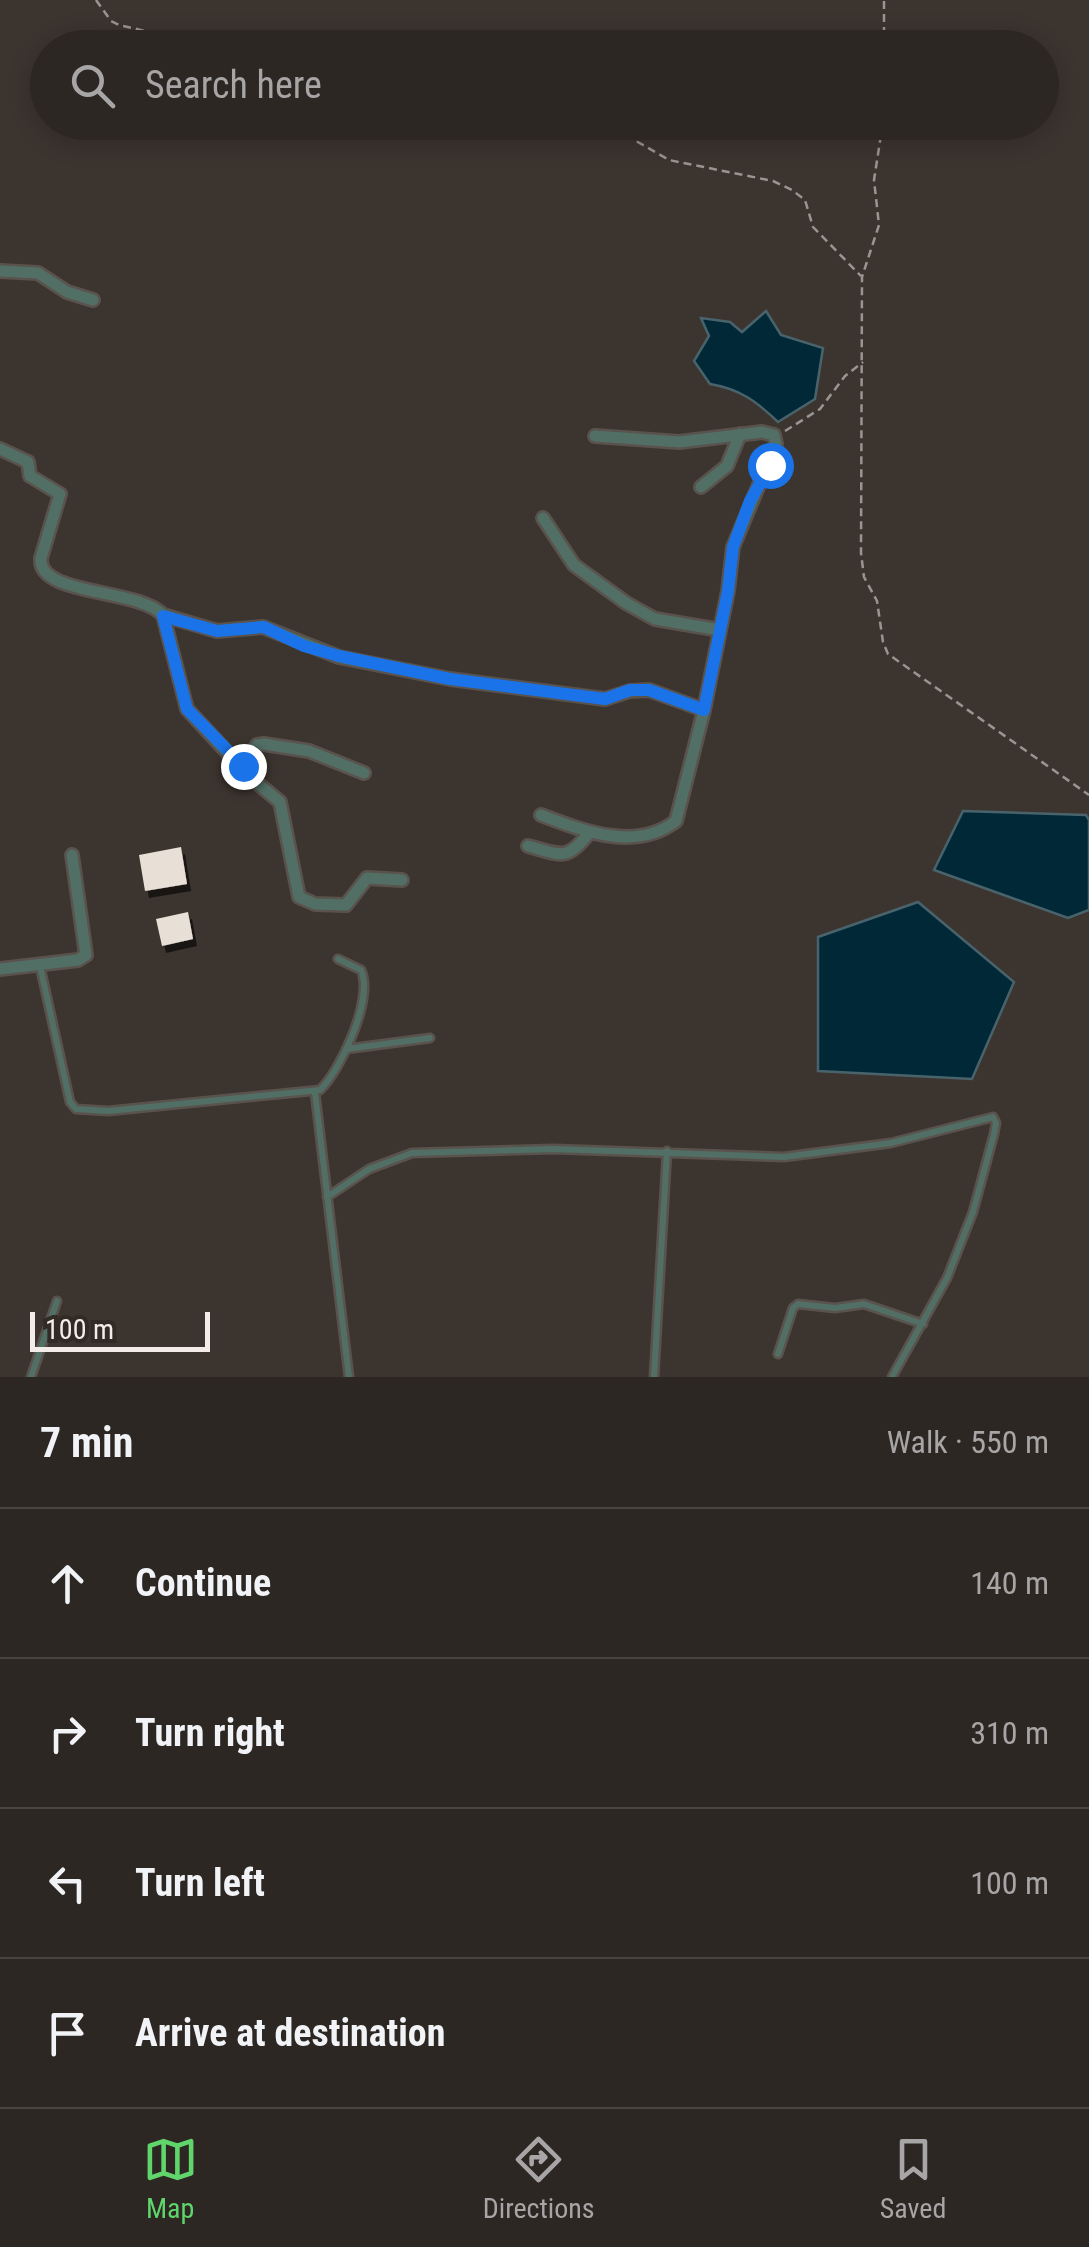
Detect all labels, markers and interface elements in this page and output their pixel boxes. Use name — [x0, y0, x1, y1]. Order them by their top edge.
search box — [30, 30, 1059, 140]
icon: search — [65, 58, 120, 113]
text: Search here — [145, 63, 322, 107]
route start — [748, 443, 794, 489]
route end — [221, 744, 267, 790]
scale bar — [30, 1307, 210, 1352]
text: 100 m — [45, 1313, 114, 1346]
text: 7 min — [40, 1418, 133, 1467]
text: Walk · 550 m — [887, 1423, 1049, 1461]
icon: ahead — [40, 1556, 95, 1611]
text: Continue — [135, 1561, 271, 1605]
text: 140 m — [970, 1564, 1049, 1602]
icon: right — [40, 1706, 95, 1761]
text: Turn right — [135, 1711, 285, 1755]
text: 310 m — [970, 1714, 1049, 1752]
icon: left — [40, 1856, 95, 1911]
text: Turn left — [135, 1861, 265, 1905]
text: 100 m — [970, 1864, 1049, 1902]
icon: arrive — [40, 2006, 95, 2061]
text: Arrive at destination — [135, 2011, 445, 2055]
tab: Map — [143, 2132, 198, 2225]
tab: Directions — [483, 2132, 595, 2225]
tab: Saved — [880, 2132, 946, 2225]

